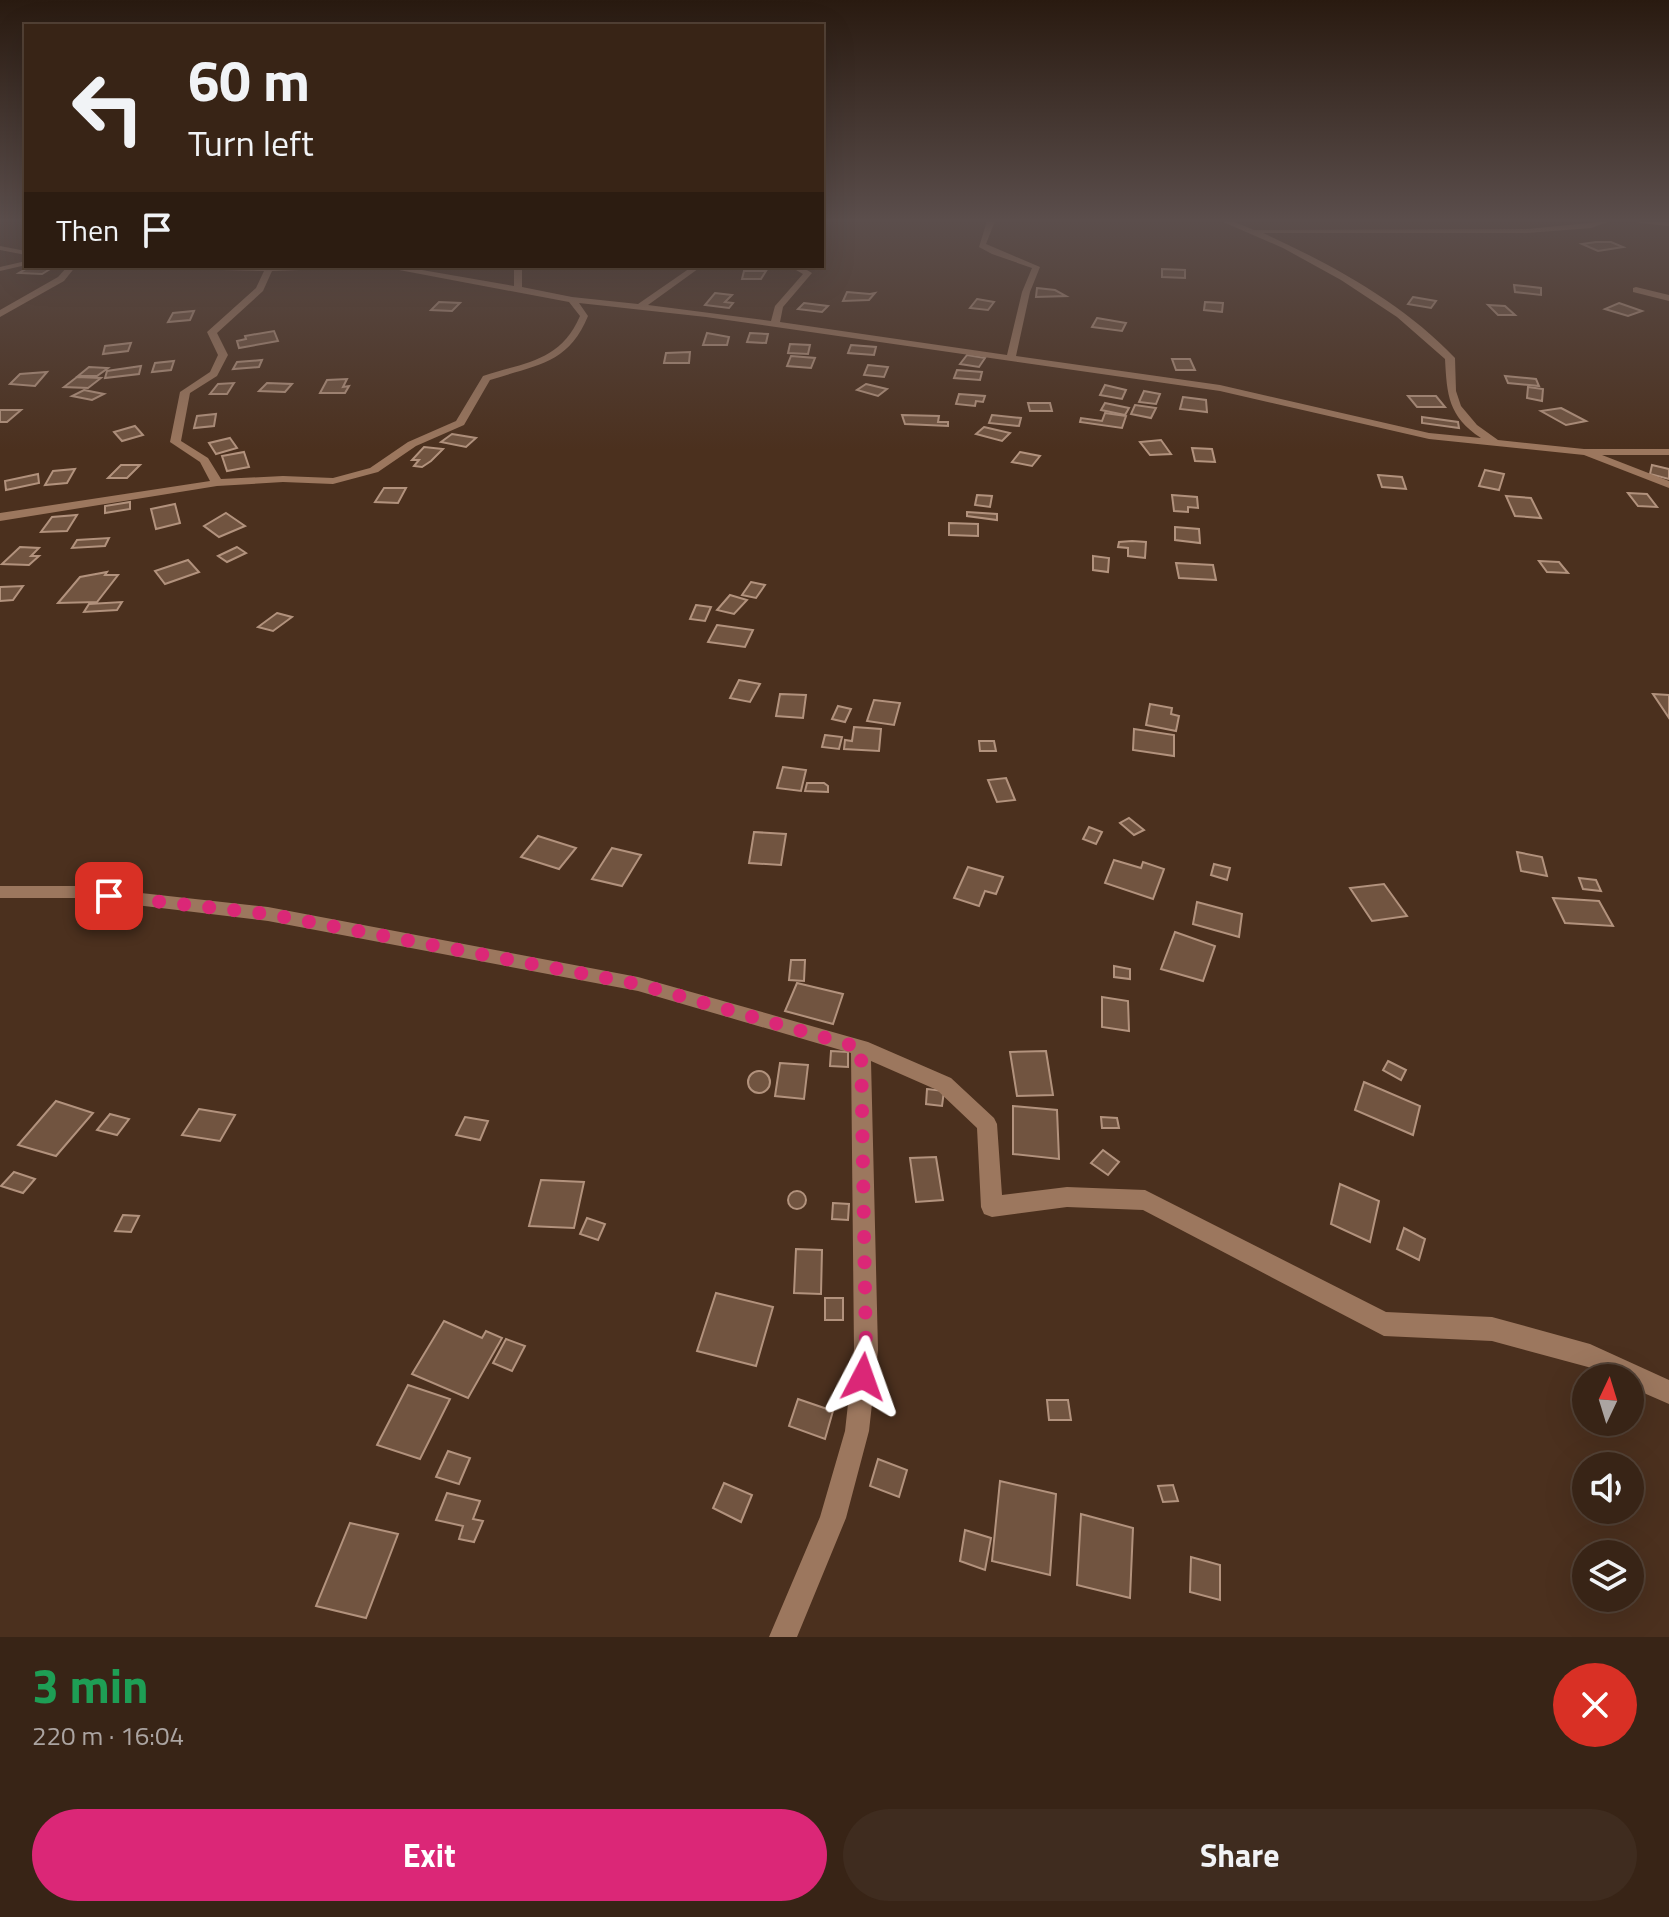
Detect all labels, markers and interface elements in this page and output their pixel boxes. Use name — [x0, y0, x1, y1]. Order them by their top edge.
text: 60 m — [188, 38, 310, 123]
icon: left — [56, 56, 160, 160]
text: Turn left — [188, 115, 314, 170]
text: Then — [56, 207, 119, 253]
icon: arrive — [135, 208, 179, 252]
pin — [75, 862, 143, 930]
icon: arrive — [87, 874, 131, 918]
position arrow — [821, 1335, 905, 1419]
north arrow — [1572, 1364, 1644, 1436]
map controls — [1572, 1364, 1644, 1612]
button: sound — [1572, 1452, 1644, 1524]
button: layers — [1572, 1540, 1644, 1612]
text: 3 min — [32, 1649, 149, 1722]
button: close — [1553, 1663, 1637, 1747]
text: 220 m · 16:04 — [32, 1716, 184, 1755]
button: Exit — [32, 1809, 827, 1901]
button: Share — [843, 1809, 1637, 1901]

